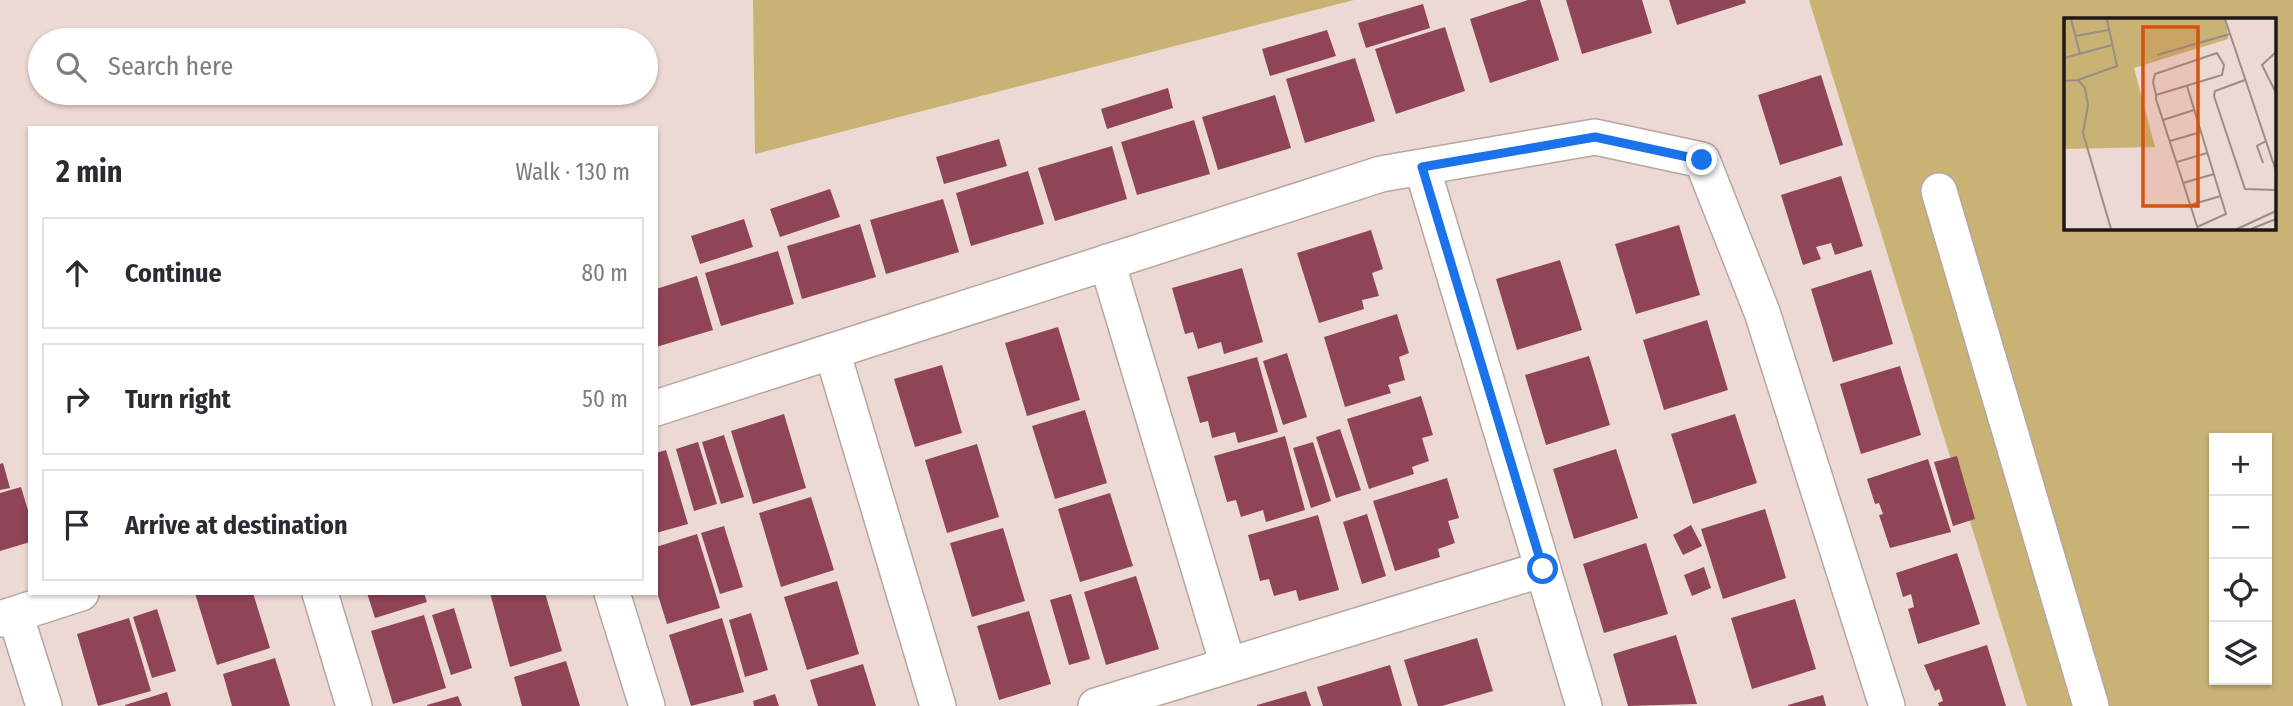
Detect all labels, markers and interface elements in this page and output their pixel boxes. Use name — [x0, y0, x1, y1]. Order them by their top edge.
inset map — [2064, 18, 2276, 229]
search box — [28, 28, 658, 105]
icon: search — [52, 48, 90, 86]
text: Search here — [108, 51, 233, 82]
route end — [1686, 144, 1717, 175]
text: 2 min — [56, 154, 123, 190]
text: Walk · 130 m — [516, 158, 630, 186]
icon: ahead — [58, 254, 96, 292]
text: Continue — [125, 258, 222, 289]
text: 80 m — [581, 259, 628, 287]
icon: right — [58, 380, 96, 418]
text: Turn right — [125, 384, 231, 415]
text: 50 m — [582, 385, 628, 413]
map controls — [2209, 433, 2272, 685]
button: + — [2209, 433, 2272, 496]
button: − — [2209, 496, 2272, 559]
icon: arrive — [58, 506, 96, 544]
text: Arrive at destination — [125, 510, 348, 541]
route start — [1527, 553, 1558, 584]
button: locate — [2209, 559, 2272, 622]
button: layers — [2209, 622, 2272, 685]

